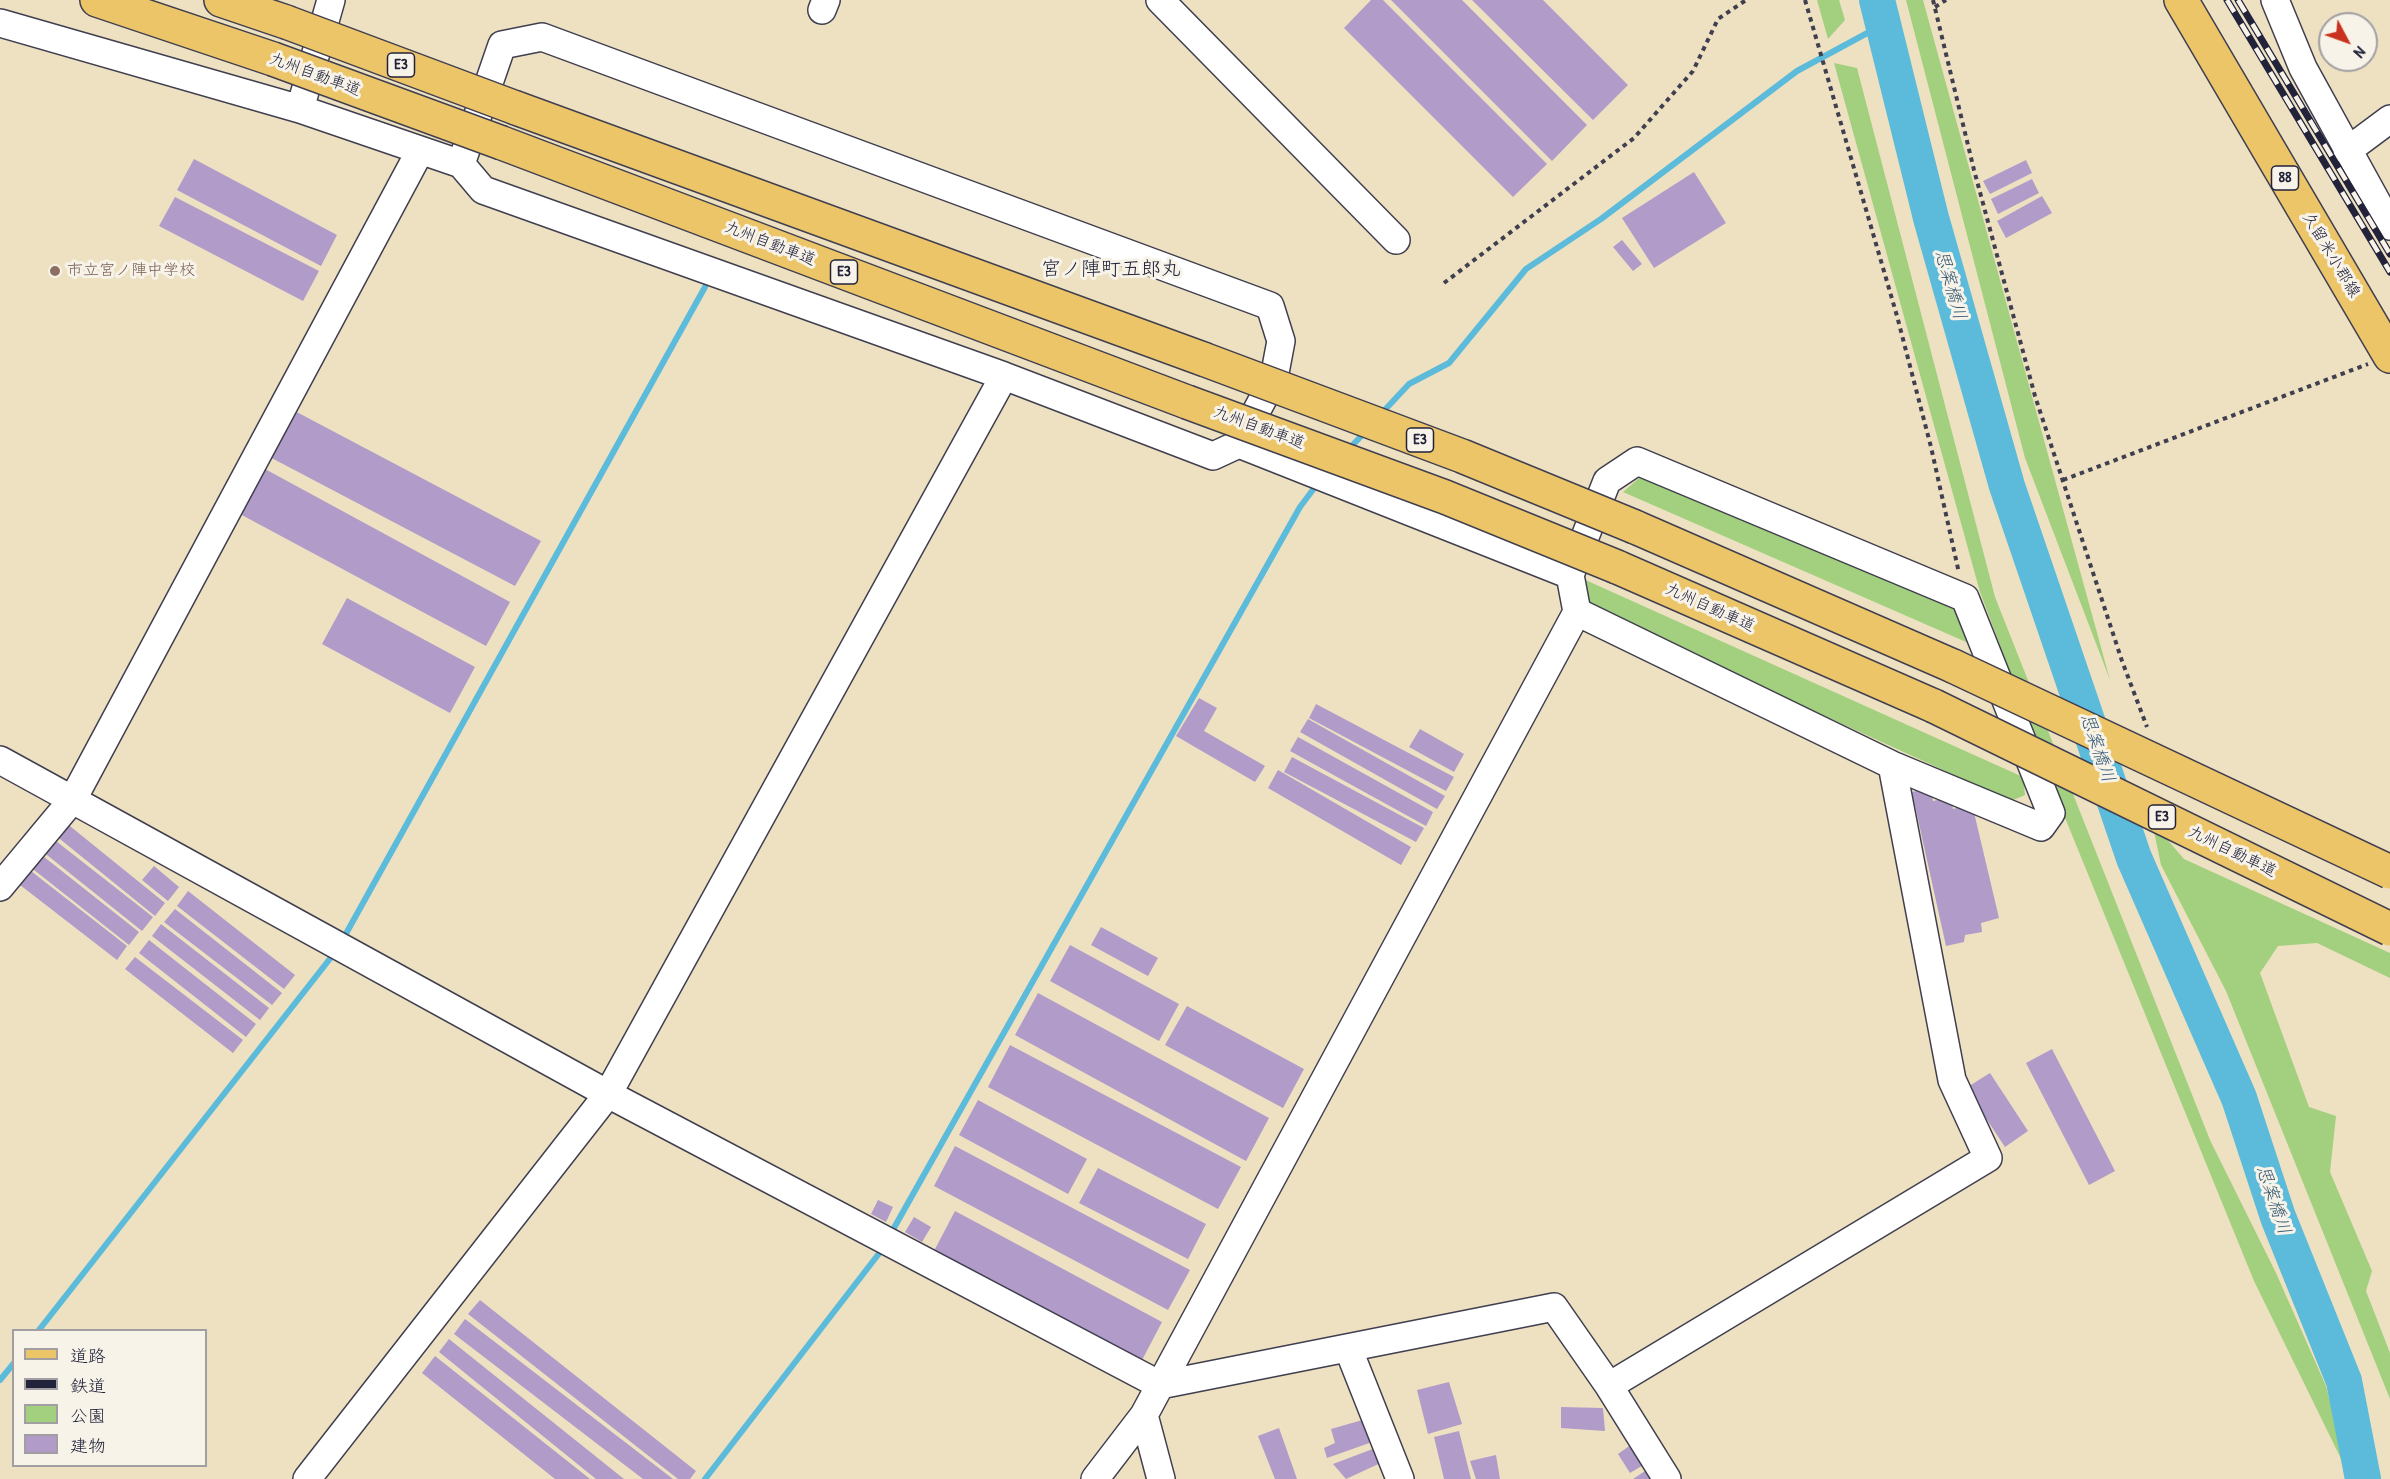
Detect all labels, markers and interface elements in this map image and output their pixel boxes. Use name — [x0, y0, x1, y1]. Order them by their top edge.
north arrow — [2318, 12, 2378, 72]
text: N — [2349, 42, 2371, 63]
street label: 九州自動車道 — [267, 50, 363, 100]
road number: E3 — [388, 53, 414, 77]
road number: 88 — [2272, 166, 2298, 190]
street label: 久留米小郡線 — [2298, 209, 2364, 301]
street label: 九州自動車道 — [722, 218, 818, 270]
water label: 思案橋川 — [1930, 247, 1970, 323]
district label: 宮ノ陣町五郎丸 — [1041, 258, 1181, 282]
road number: E3 — [830, 260, 858, 284]
place label: 市立宮ノ陣中学校 — [67, 261, 195, 281]
marker: 市立宮ノ陣中学校 — [48, 264, 62, 278]
street label: 九州自動車道 — [1211, 403, 1307, 453]
road number: E3 — [1406, 428, 1434, 452]
street label: 九州自動車道 — [1662, 580, 1758, 636]
water label: 思案橋川 — [2075, 710, 2119, 786]
road number: E3 — [2148, 805, 2176, 829]
street label: 九州自動車道 — [2185, 822, 2279, 882]
water label: 思案橋川 — [2251, 1162, 2295, 1238]
legend — [12, 1329, 207, 1467]
text: 道路 — [70, 1343, 106, 1368]
text: 鉄道 — [70, 1373, 106, 1398]
text: 公園 — [70, 1403, 106, 1428]
text: 建物 — [70, 1433, 106, 1458]

